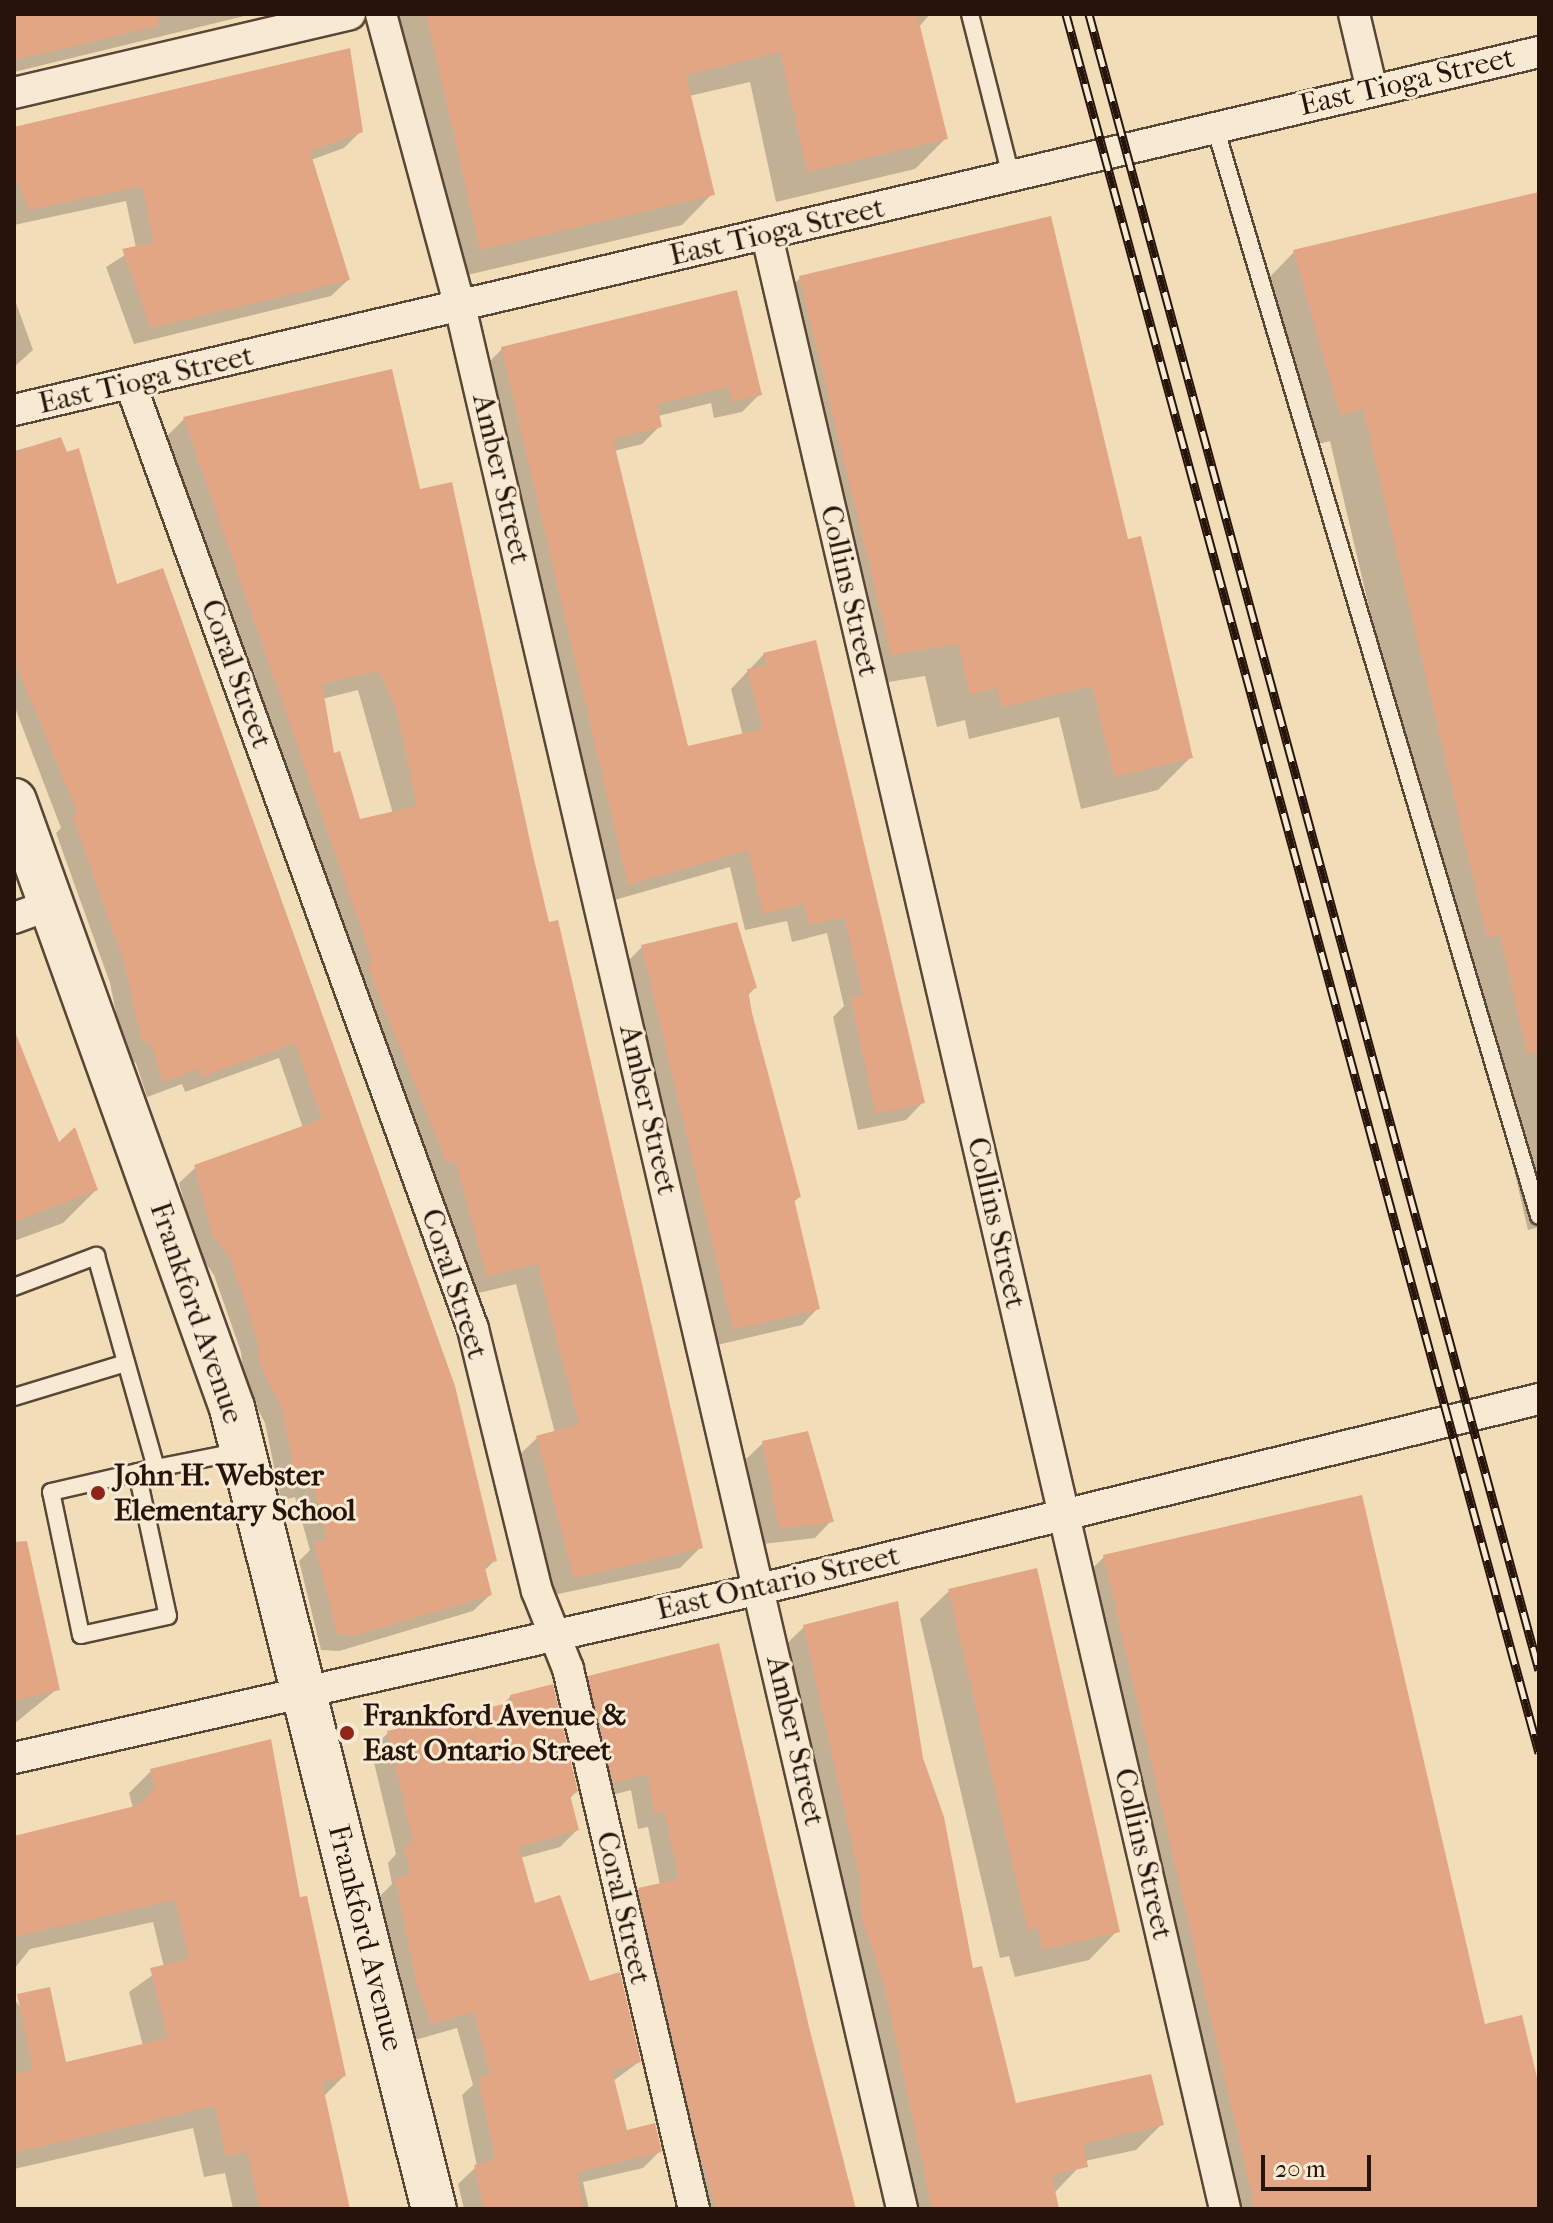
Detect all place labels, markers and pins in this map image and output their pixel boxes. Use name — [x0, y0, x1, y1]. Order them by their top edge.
place label: John H. Webster Elementary School — [114, 1458, 356, 1528]
marker: John H. Webster Elementary School — [89, 1484, 107, 1502]
place label: Frankford Avenue & East Ontario Street — [363, 1698, 626, 1768]
marker: Frankford Avenue & East Ontario Street — [338, 1724, 356, 1742]

